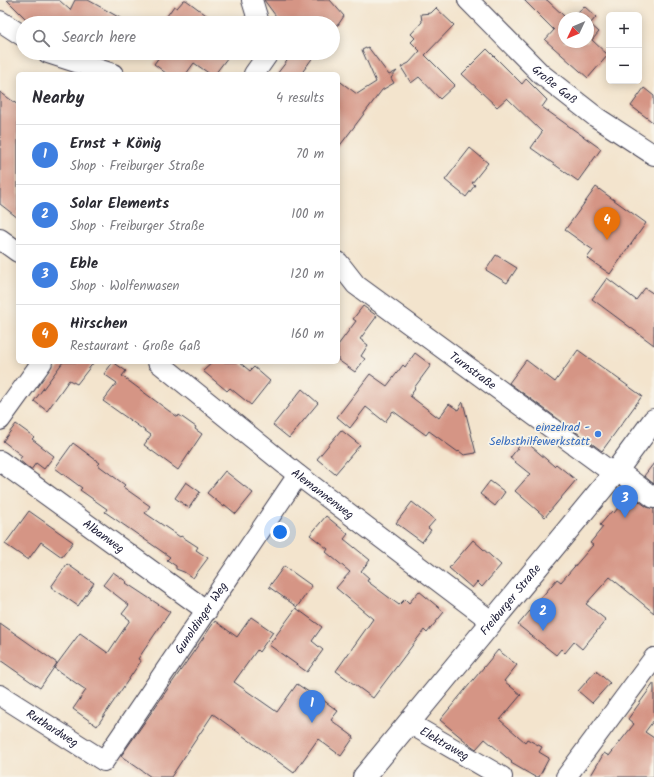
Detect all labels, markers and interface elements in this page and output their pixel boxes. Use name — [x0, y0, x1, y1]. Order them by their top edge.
north arrow — [558, 12, 594, 48]
map controls — [606, 12, 642, 84]
button: + — [606, 12, 642, 48]
search box — [16, 16, 340, 60]
text: Search here — [62, 26, 136, 50]
icon: search — [30, 27, 52, 49]
button: − — [606, 48, 642, 84]
street label: Große Gaß — [527, 61, 581, 109]
text: Nearby — [32, 85, 84, 112]
text: 4 results — [276, 88, 324, 109]
text: Ernst + König — [70, 132, 162, 156]
text: 1 — [43, 144, 47, 165]
text: 70 m — [296, 144, 324, 165]
text: Shop · Freiburger Straße — [70, 156, 204, 177]
text: Solar Elements — [70, 192, 169, 216]
text: 2 — [41, 204, 49, 225]
text: 100 m — [291, 204, 324, 225]
pin: 4 — [594, 207, 620, 240]
text: Shop · Freiburger Straße — [70, 216, 204, 237]
text: Eble — [70, 252, 98, 276]
text: 3 — [41, 264, 49, 285]
text: 120 m — [290, 264, 324, 285]
text: Shop · Wolfenwasen — [70, 276, 180, 297]
text: Hirschen — [70, 312, 128, 336]
text: 4 — [41, 324, 49, 345]
text: 160 m — [291, 324, 324, 345]
text: Restaurant · Große Gaß — [70, 336, 201, 357]
street label: Turnstraße — [445, 347, 501, 395]
place label: einzelrad - Selbsthilfewerkstatt — [489, 418, 590, 451]
marker: einzelrad - Selbsthilfewerkstatt — [593, 429, 603, 439]
street label: Alemannenweg — [287, 464, 358, 524]
pin: 3 — [612, 485, 638, 518]
street label: Albanweg — [78, 515, 129, 558]
your location — [270, 522, 290, 542]
street label: Freiburger Straße — [476, 560, 546, 640]
street label: Gunoldinger Weg — [170, 578, 233, 658]
pin: 2 — [530, 598, 556, 631]
pin: 1 — [299, 690, 325, 723]
street label: Ruthardweg — [22, 705, 82, 753]
street label: Elektraweg — [416, 722, 473, 766]

